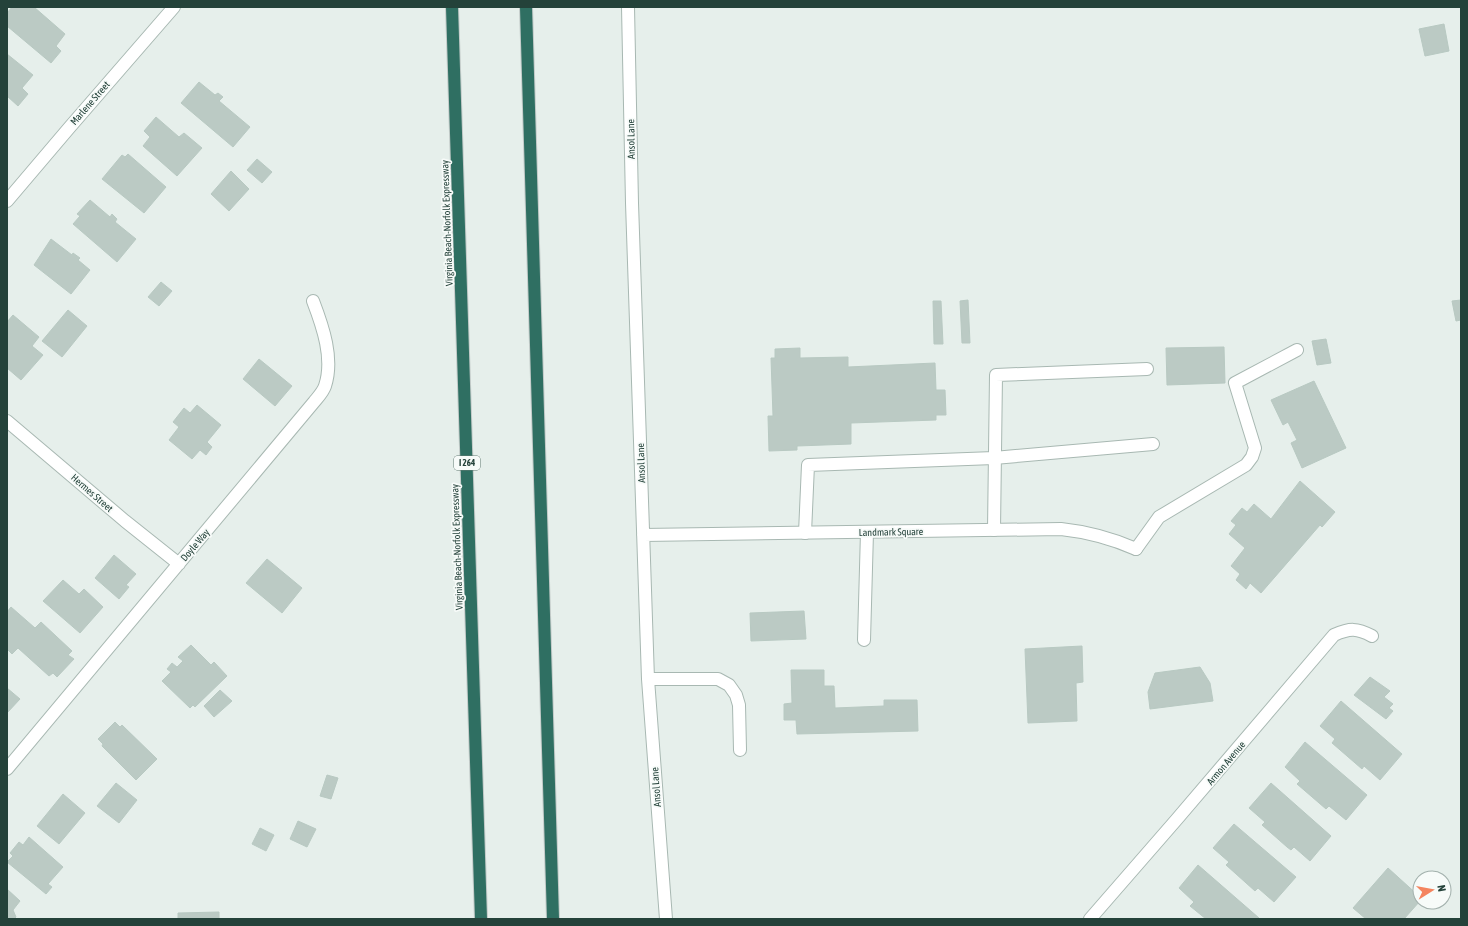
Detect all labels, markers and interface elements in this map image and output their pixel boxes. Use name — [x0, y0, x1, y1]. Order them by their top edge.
street label: Marlene Street — [68, 79, 112, 127]
street label: Ansol Lane — [625, 118, 637, 159]
street label: Virginia Beach-Norfolk Expressway — [439, 160, 455, 286]
street label: Ansol Lane — [635, 442, 647, 483]
road number: I 264 — [454, 456, 480, 470]
street label: Hermes Street — [69, 472, 115, 514]
street label: Virginia Beach-Norfolk Expressway — [449, 484, 465, 610]
street label: Landmark Square — [859, 526, 924, 538]
street label: Doyle Way — [178, 527, 212, 563]
street label: Armon Avenue — [1205, 739, 1248, 787]
street label: Ansol Lane — [649, 766, 663, 807]
north arrow — [1412, 870, 1452, 910]
text: N — [1435, 884, 1448, 892]

